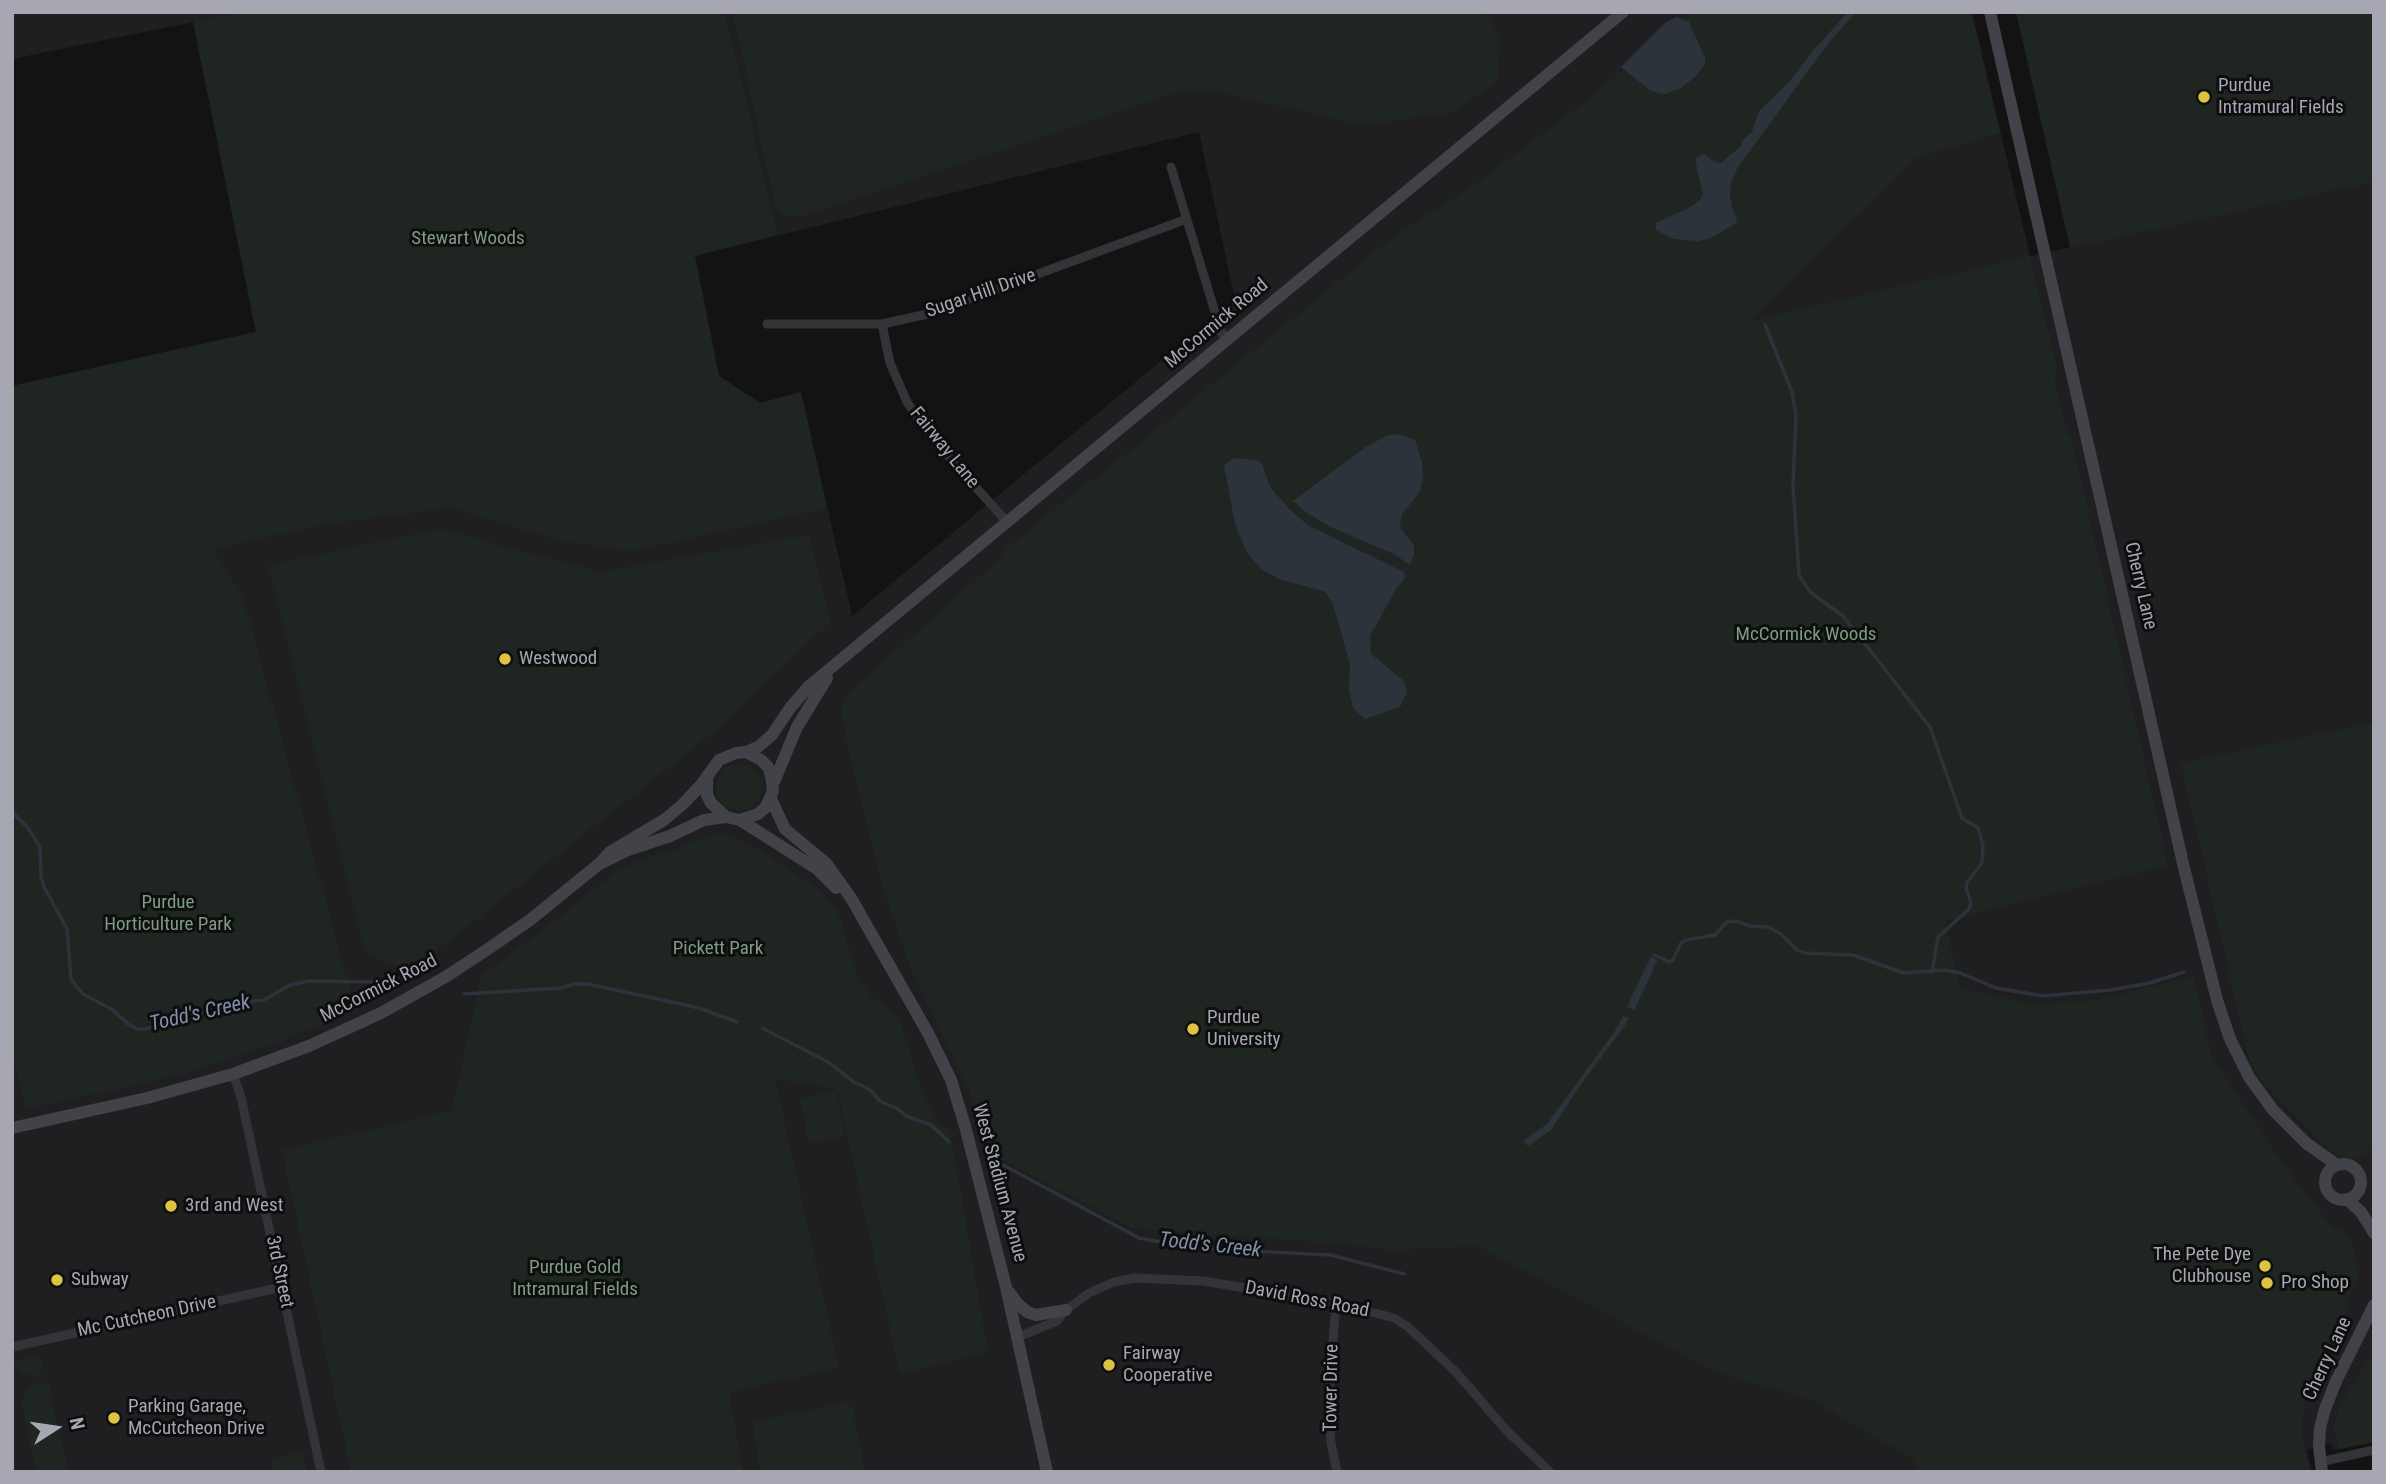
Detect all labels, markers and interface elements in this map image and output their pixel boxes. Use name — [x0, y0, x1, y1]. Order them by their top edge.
place label: Purdue Intramural Fields — [2218, 75, 2344, 119]
marker: Purdue Intramural Fields — [2196, 89, 2212, 105]
park label: Stewart Woods — [411, 228, 525, 250]
street label: Sugar Hill Drive — [923, 265, 1039, 323]
street label: McCormick Road — [1161, 274, 1273, 374]
street label: Fairway Lane — [904, 403, 984, 493]
street label: Cherry Lane — [2119, 540, 2161, 632]
park label: McCormick Woods — [1736, 624, 1876, 646]
place label: Westwood — [519, 648, 597, 670]
marker: Westwood — [497, 651, 513, 667]
park label: Purdue Horticulture Park — [104, 892, 232, 936]
park label: Pickett Park — [673, 938, 763, 960]
street label: McCormick Road — [317, 950, 441, 1028]
water label: Todd's Creek — [147, 990, 253, 1038]
place label: Purdue University — [1207, 1007, 1280, 1051]
marker: Purdue University — [1185, 1021, 1201, 1037]
street label: West Stadium Avenue — [967, 1101, 1031, 1265]
place label: 3rd and West — [185, 1195, 283, 1217]
marker: 3rd and West — [163, 1198, 179, 1214]
water label: Todd's Creek — [1158, 1228, 1262, 1264]
street label: 3rd Street — [260, 1234, 298, 1310]
place label: The Pete Dye Clubhouse — [2153, 1244, 2251, 1288]
park label: Purdue Gold Intramural Fields — [512, 1257, 638, 1301]
marker: The Pete Dye Clubhouse — [2257, 1258, 2273, 1274]
place label: Subway — [71, 1269, 129, 1291]
marker: Subway — [49, 1272, 65, 1288]
place label: Pro Shop — [2281, 1272, 2349, 1294]
marker: Pro Shop — [2259, 1275, 2275, 1291]
street label: David Ross Road — [1243, 1277, 1371, 1323]
street label: Mc Cutcheon Drive — [76, 1291, 218, 1343]
street label: Cherry Lane — [2299, 1314, 2357, 1404]
place label: Fairway Cooperative — [1123, 1343, 1213, 1387]
street label: Tower Drive — [1320, 1344, 1344, 1432]
marker: Fairway Cooperative — [1101, 1357, 1117, 1373]
north arrow — [21, 1393, 91, 1463]
place label: Parking Garage, McCutcheon Drive — [128, 1396, 265, 1440]
marker: Parking Garage, McCutcheon Drive — [106, 1410, 122, 1426]
text: N — [65, 1415, 89, 1432]

